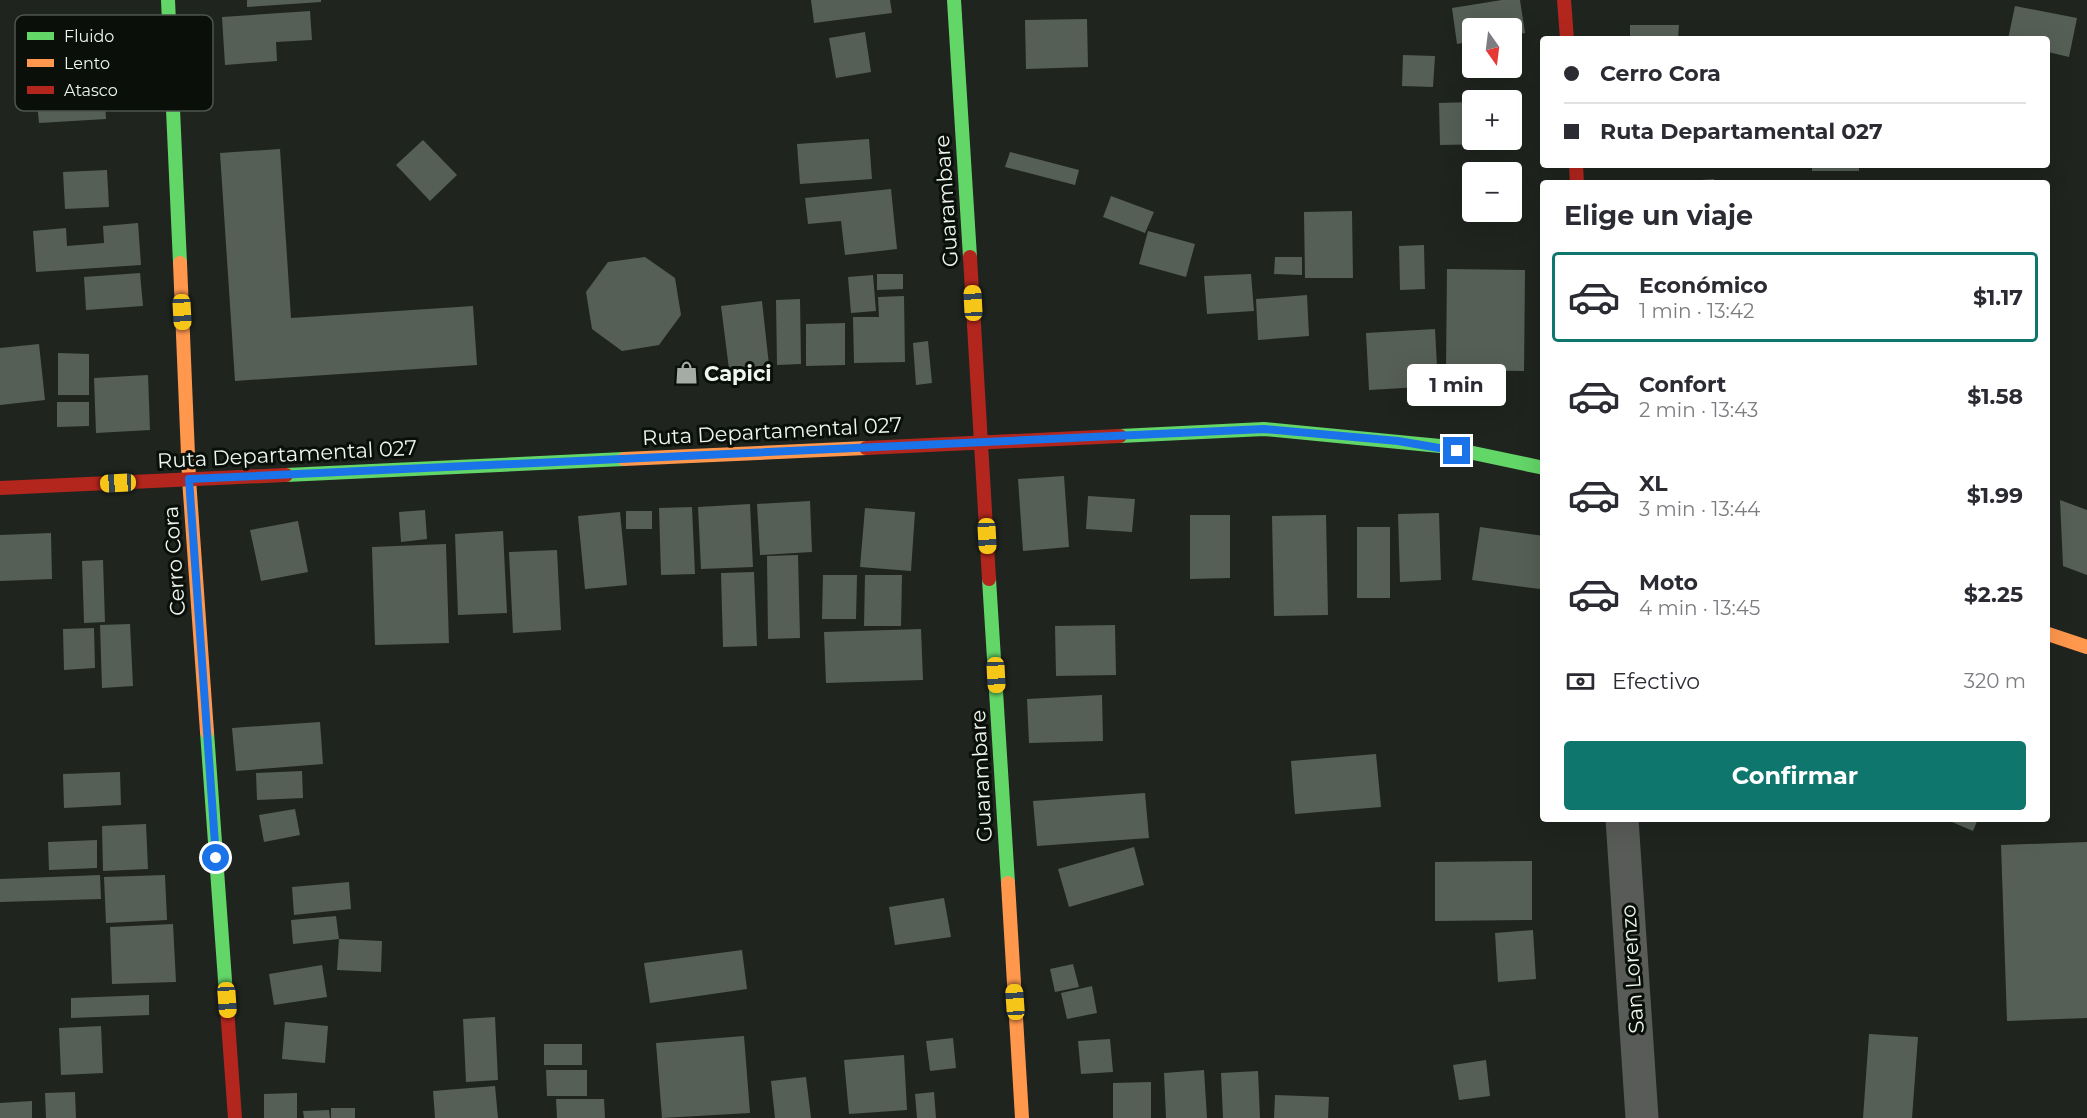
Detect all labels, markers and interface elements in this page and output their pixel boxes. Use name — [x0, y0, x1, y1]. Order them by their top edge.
legend — [15, 15, 213, 111]
north arrow — [1462, 18, 1522, 78]
map controls — [1462, 18, 1522, 222]
text: Fluido — [64, 27, 114, 46]
text: Lento — [64, 54, 110, 73]
text: Cerro Cora — [1600, 60, 1721, 87]
text: Atasco — [64, 81, 118, 100]
button: + — [1462, 90, 1522, 150]
text: Ruta Departamental 027 — [1600, 118, 1883, 145]
street label: Guarambare — [929, 134, 963, 268]
button: − — [1462, 162, 1522, 222]
text: Elige un viaje — [1564, 199, 1753, 232]
icon: car — [1567, 270, 1621, 324]
text: Económico — [1639, 272, 1768, 299]
text: $1.17 — [1973, 284, 2023, 311]
car — [963, 285, 983, 321]
car — [172, 294, 192, 330]
text: 1 min · 13:42 — [1639, 299, 1754, 323]
shop icon: Capici — [673, 360, 699, 386]
place label: Capici — [704, 361, 772, 386]
callout: 1 min — [1408, 364, 1506, 406]
icon: car — [1567, 369, 1621, 423]
text: Confort — [1639, 371, 1726, 398]
text: 1 min — [1429, 373, 1484, 397]
text: $1.58 — [1967, 383, 2023, 410]
text: 2 min · 13:43 — [1639, 398, 1758, 422]
street label: Ruta Departamental 027 — [641, 412, 903, 450]
street label: Ruta Departamental 027 — [156, 435, 418, 473]
route end — [1443, 437, 1470, 464]
icon: car — [1567, 468, 1621, 522]
text: XL — [1639, 470, 1668, 497]
car — [100, 473, 136, 493]
text: $1.99 — [1967, 482, 2023, 509]
text: 3 min · 13:44 — [1639, 497, 1760, 521]
street label: Cerro Cora — [158, 505, 190, 617]
car — [977, 518, 997, 554]
icon: car — [1567, 567, 1621, 621]
text: Moto — [1639, 569, 1698, 596]
text: $2.25 — [1964, 581, 2023, 608]
text: 4 min · 13:45 — [1639, 596, 1760, 620]
car — [986, 657, 1006, 693]
icon: cash — [1564, 665, 1597, 698]
text: Efectivo — [1612, 668, 1700, 695]
text: 320 m — [1964, 669, 2026, 693]
street label: Guarambare — [965, 709, 997, 843]
button: Confirmar — [1564, 741, 2026, 810]
route start — [202, 844, 229, 871]
street label: San Lorenzo — [1615, 904, 1649, 1034]
car — [217, 981, 237, 1019]
car — [1005, 983, 1025, 1021]

